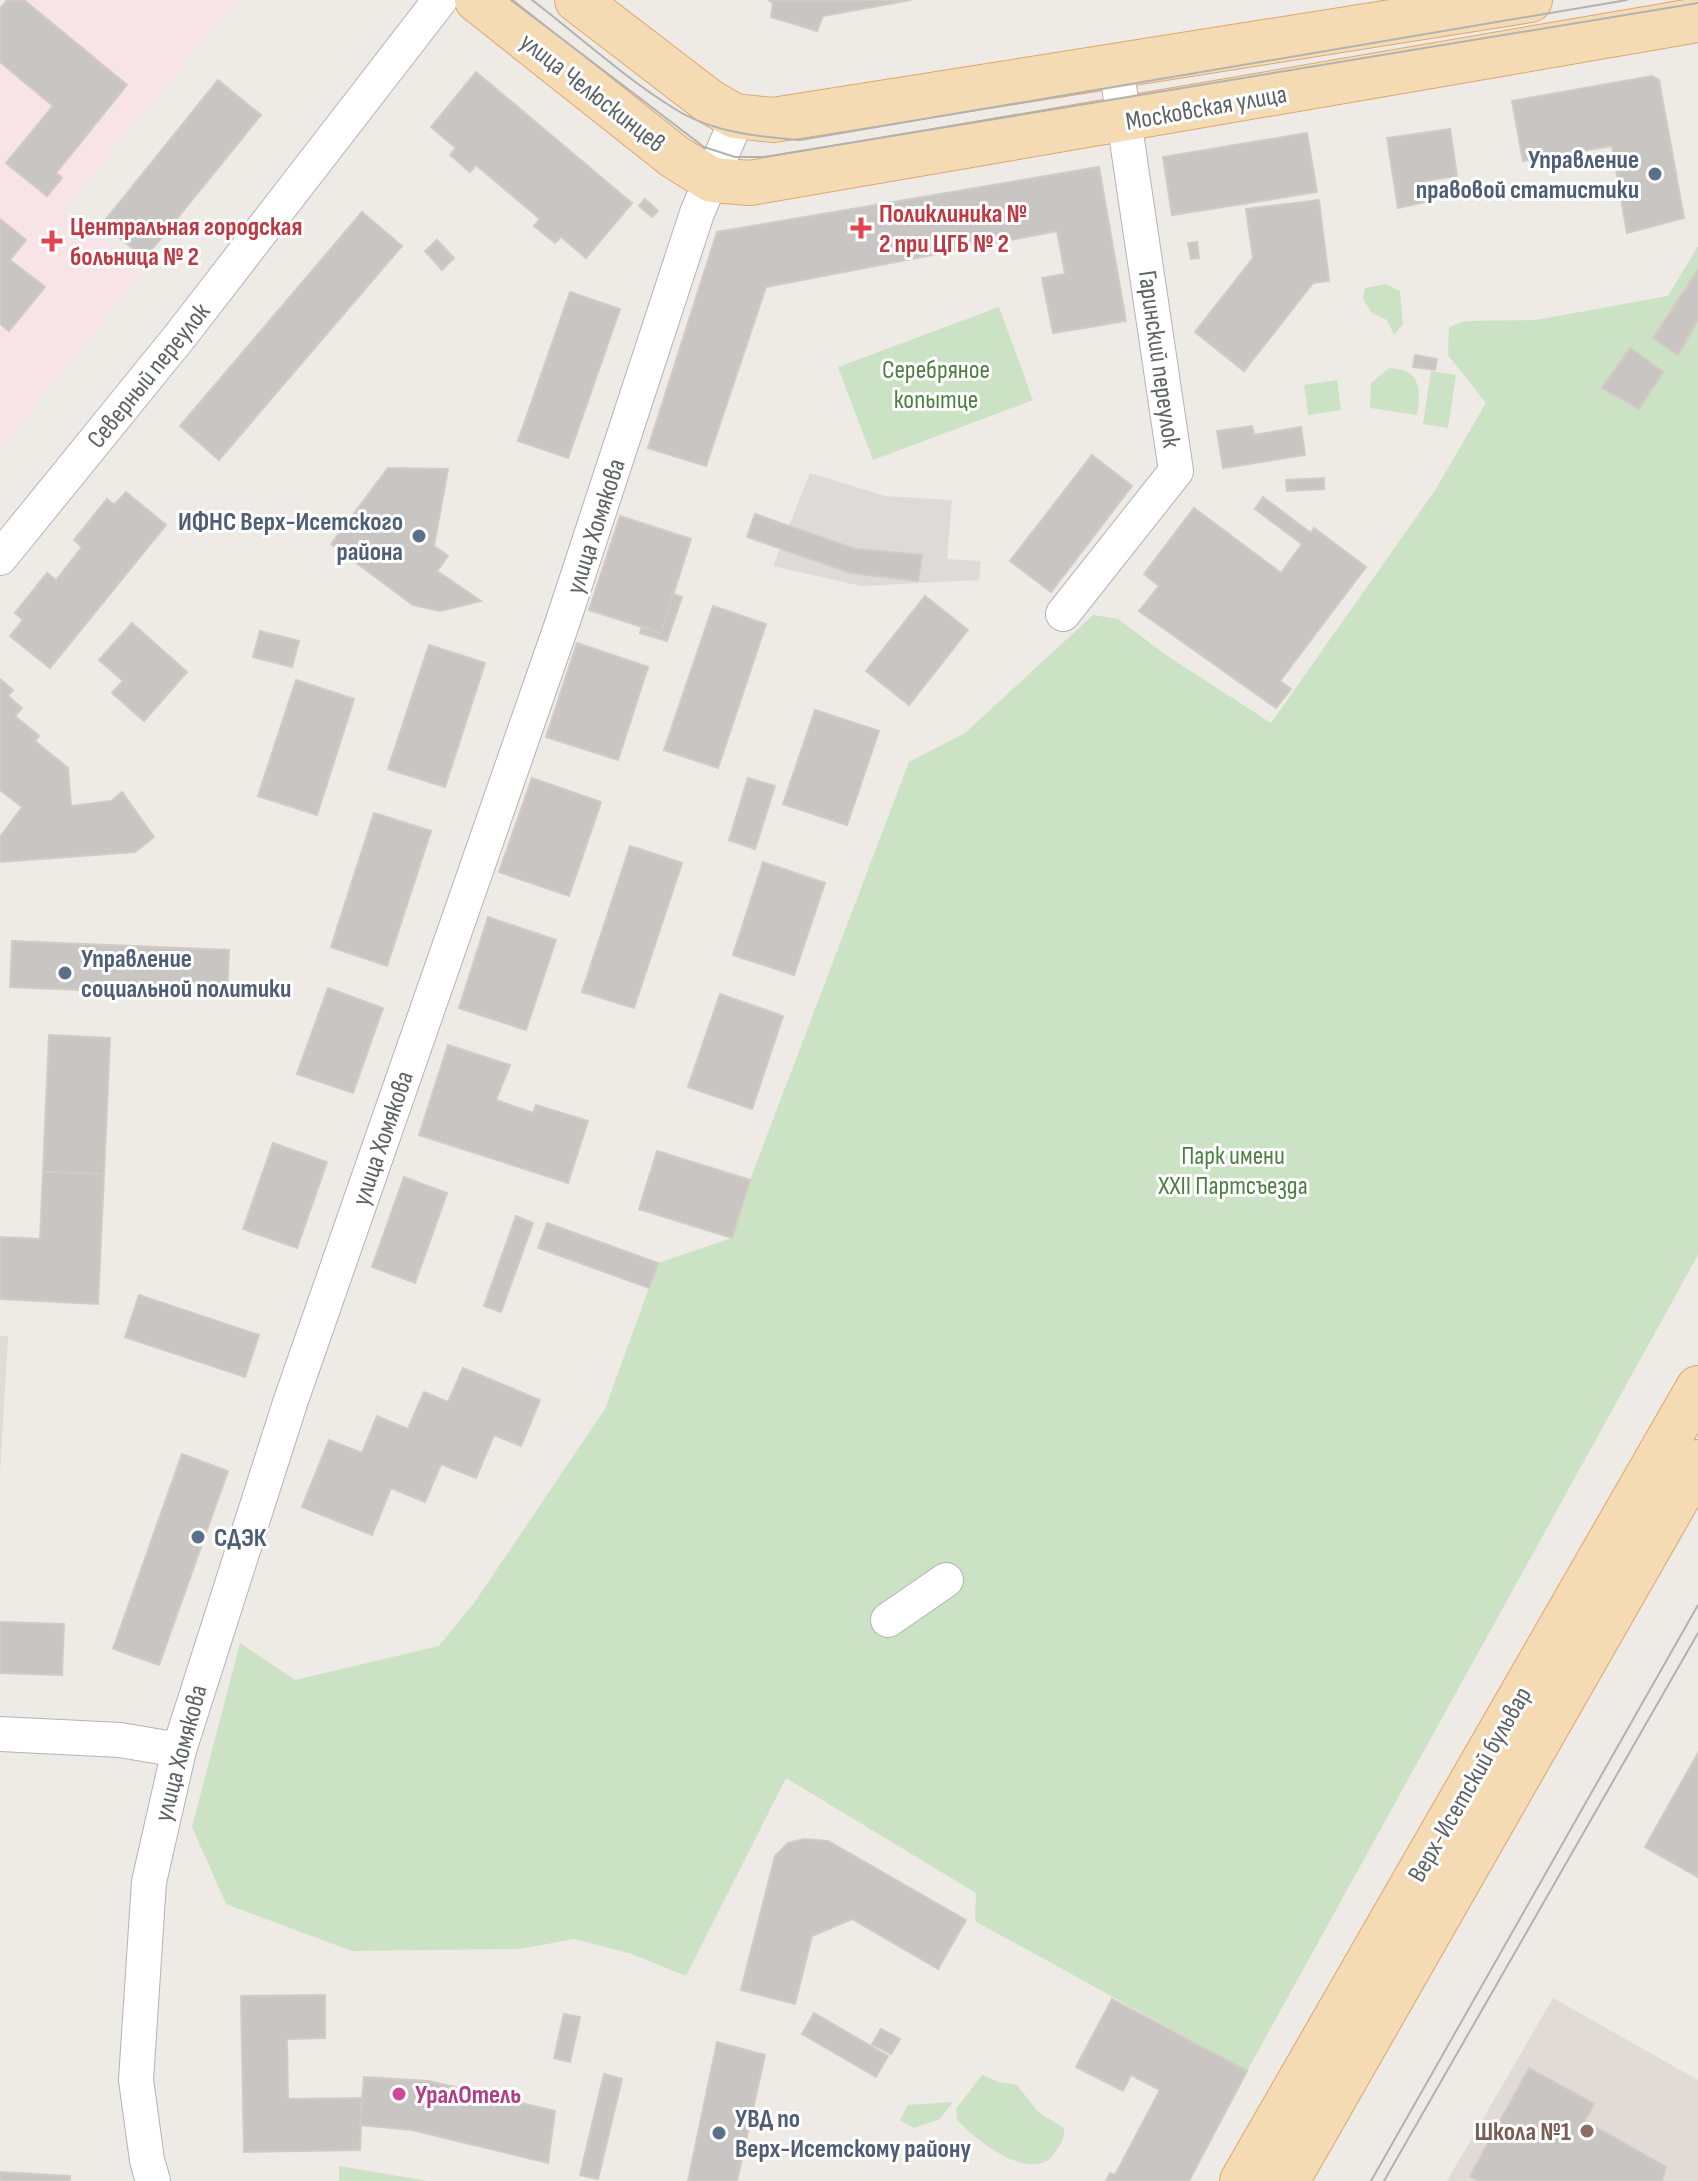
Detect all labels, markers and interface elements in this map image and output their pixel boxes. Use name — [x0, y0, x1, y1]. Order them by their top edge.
street label: улица Челюскинцев — [513, 27, 671, 160]
street label: Московская улица — [1123, 79, 1289, 138]
place label: Управление правовой статистики — [1416, 145, 1639, 206]
marker: Управление правовой статистики — [1646, 165, 1664, 183]
place label: Поликлиника № 2 при ЦГБ № 2 — [879, 199, 1027, 260]
place label: Центральная городская больница № 2 — [70, 212, 302, 273]
marker: Поликлиника № 2 при ЦГБ № 2 — [850, 217, 872, 239]
marker: Центральная городская больница № 2 — [41, 230, 63, 252]
street label: Гаринский переулок — [1131, 269, 1186, 450]
street label: Северный переулок — [81, 297, 217, 455]
park label: Серебряное копытце — [882, 355, 990, 416]
street label: улица Хомякова — [560, 455, 633, 598]
place label: ИФНС Верх-Исетского района — [178, 507, 403, 568]
marker: ИФНС Верх-Исетского района — [410, 527, 428, 545]
place label: Управление социальной политики — [81, 944, 291, 1005]
marker: Управление социальной политики — [56, 964, 74, 982]
street label: улица Хомякова — [346, 1067, 421, 1210]
park label: Парк имени XXII Партсъезда — [1157, 1141, 1308, 1202]
place label: СДЭК — [214, 1523, 267, 1554]
marker: СДЭК — [189, 1528, 207, 1546]
street label: улица Хомякова — [148, 1682, 215, 1825]
street label: Верх-Исетский бульвар — [1402, 1682, 1539, 1888]
place label: УралОтель — [415, 2080, 521, 2111]
marker: УралОтель — [390, 2085, 408, 2103]
place label: УВД по Верх-Исетскому району — [735, 2104, 971, 2165]
place label: Школа №1 — [1474, 2117, 1571, 2148]
marker: Школа №1 — [1578, 2122, 1596, 2140]
marker: УВД по Верх-Исетскому району — [710, 2124, 728, 2142]

